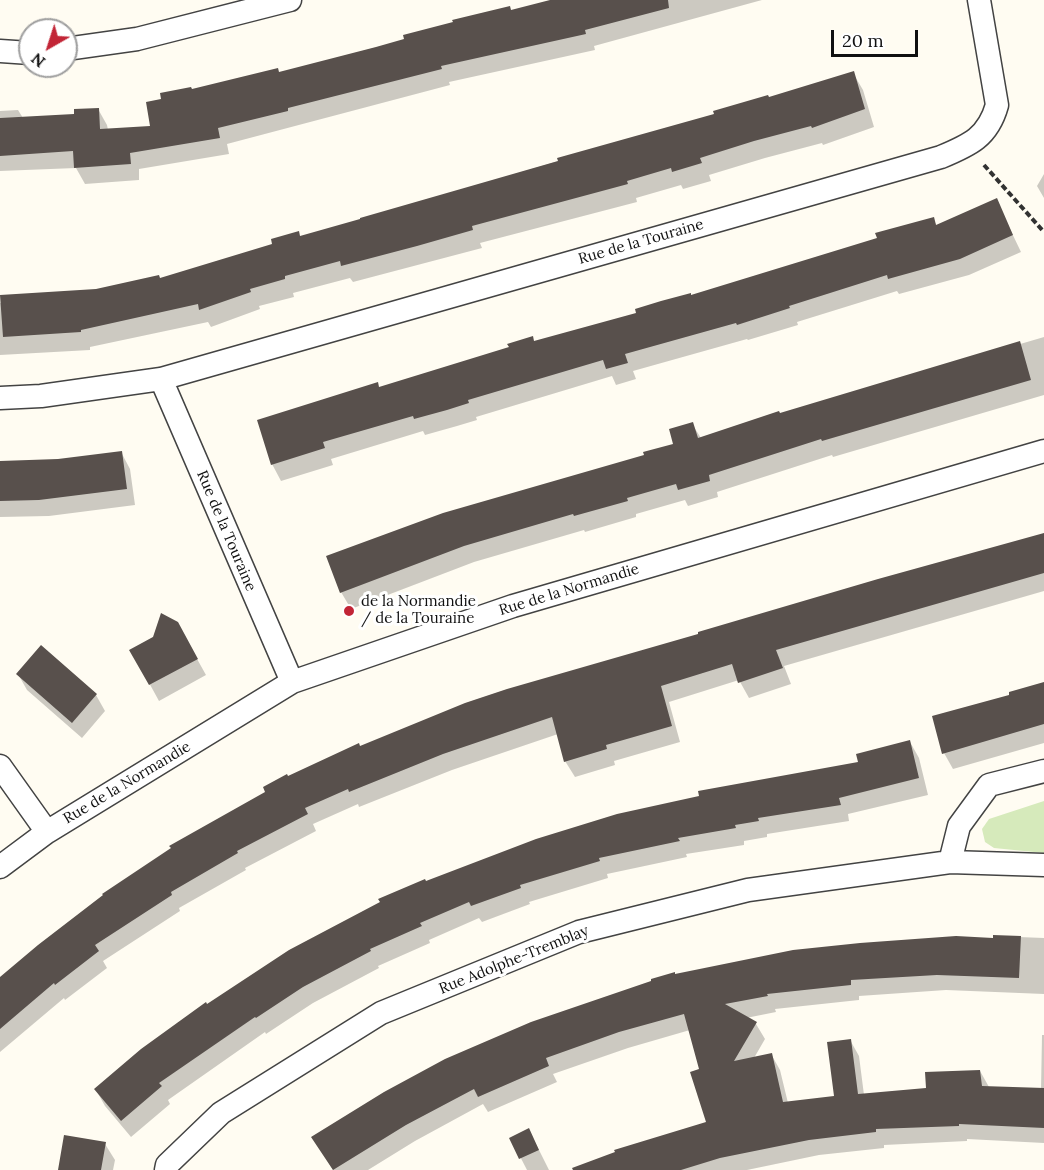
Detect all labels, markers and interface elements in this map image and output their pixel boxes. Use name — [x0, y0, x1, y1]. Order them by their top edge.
north arrow — [18, 18, 78, 78]
scale bar — [834, 18, 921, 56]
text: 20 m — [842, 29, 884, 52]
text: N — [27, 49, 49, 72]
street label: Rue de la Touraine — [576, 216, 706, 268]
street label: Rue de la Touraine — [192, 468, 260, 594]
street label: Rue de la Normandie — [497, 560, 641, 620]
place label: de la Normandie / de la Touraine — [361, 593, 476, 628]
marker: de la Normandie / de la Touraine — [342, 604, 356, 618]
street label: Rue de la Normandie — [60, 738, 194, 828]
street label: Rue Adolphe-Tremblay — [437, 922, 591, 998]

